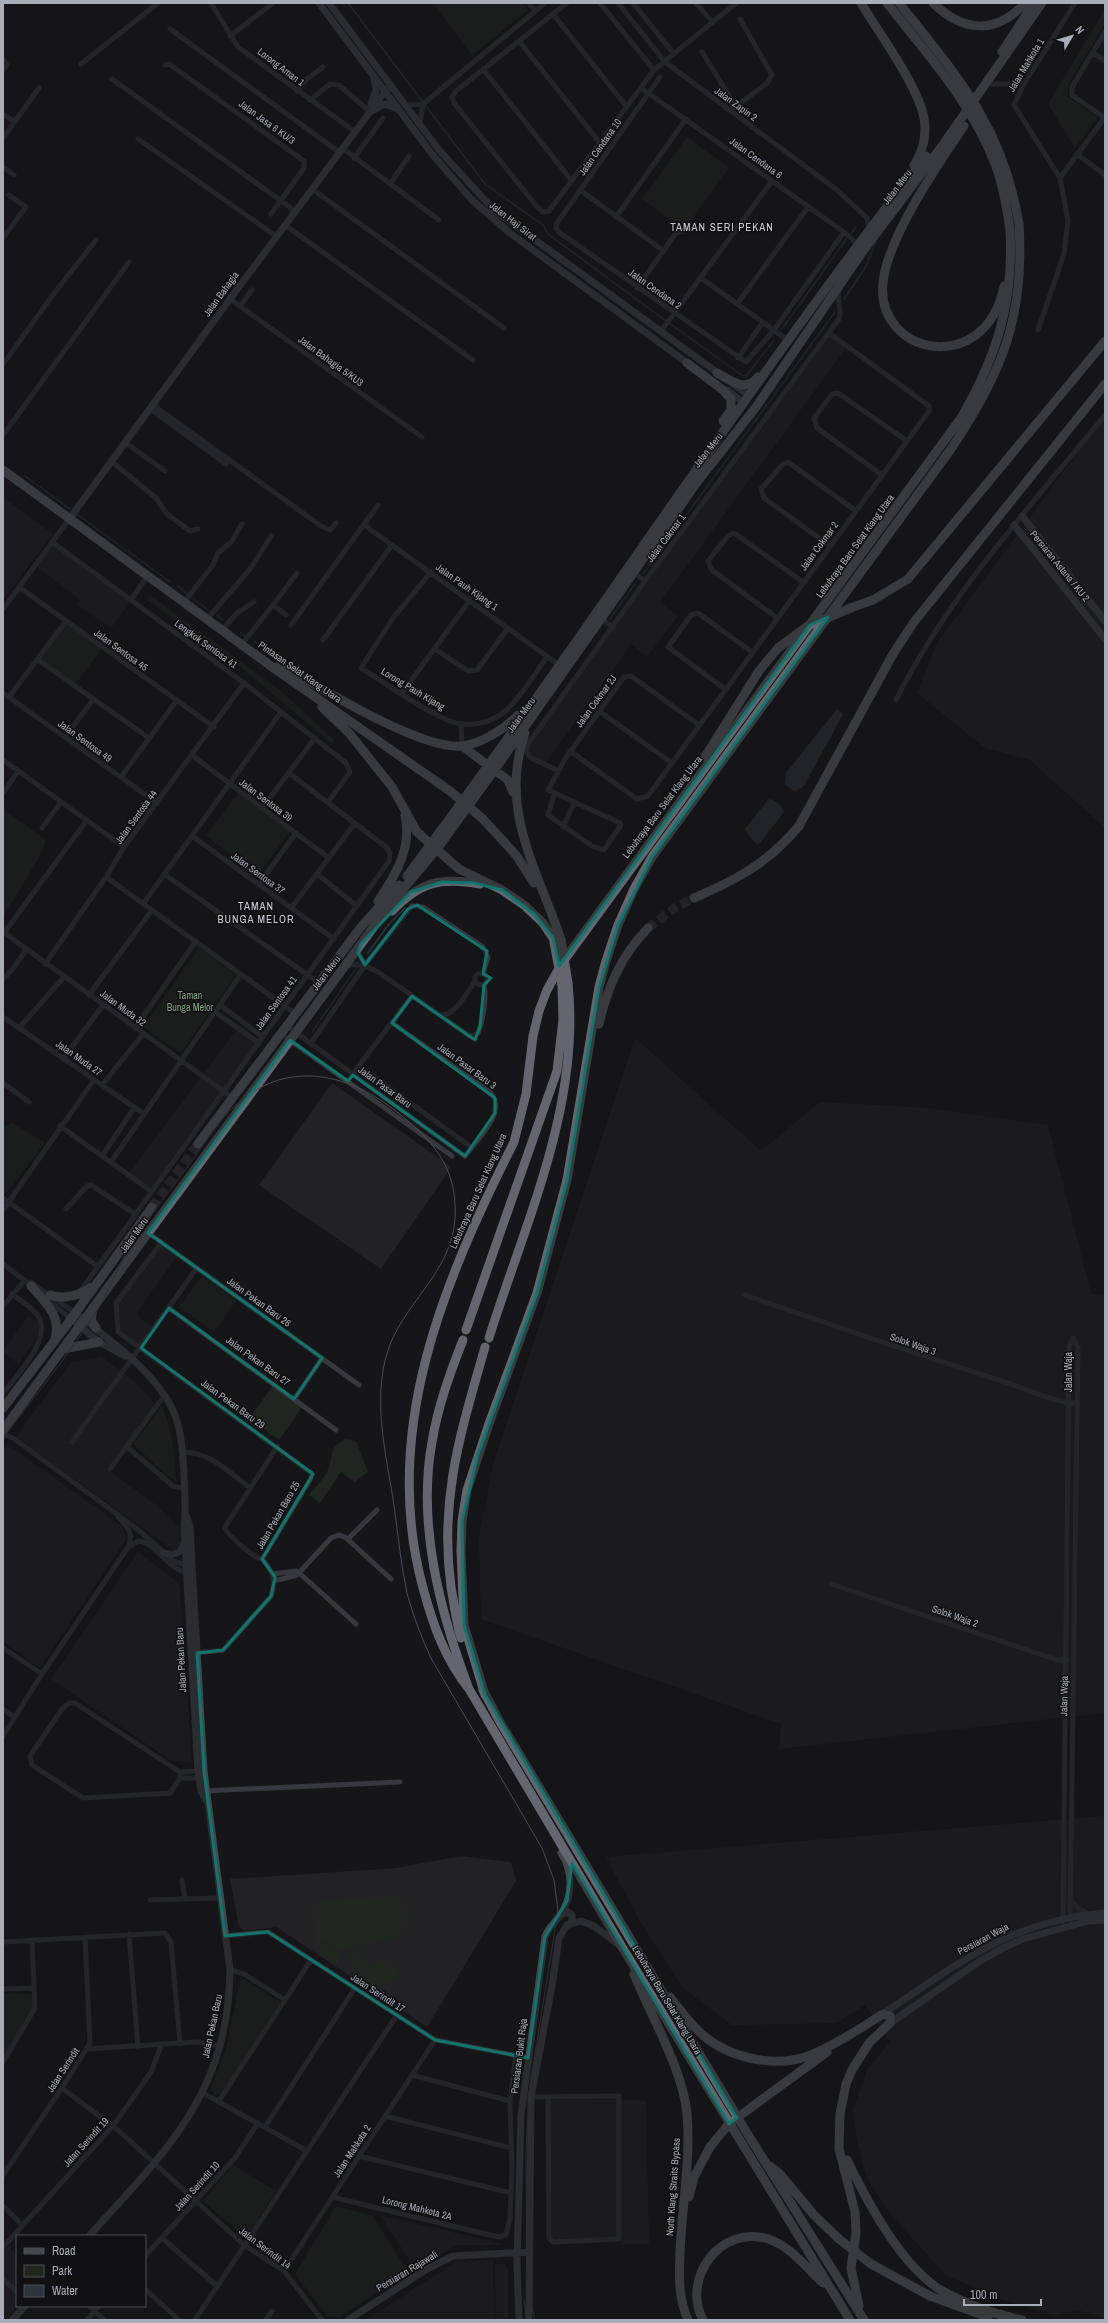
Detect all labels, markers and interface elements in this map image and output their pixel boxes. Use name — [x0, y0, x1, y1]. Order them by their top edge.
north arrow — [1052, 16, 1092, 56]
text: N — [1072, 23, 1087, 37]
street label: Jalan Mahkota 1 — [1005, 35, 1047, 94]
street label: Lorong Aman 1 — [255, 45, 307, 89]
street label: Jalan Zapin 2 — [712, 84, 760, 124]
street label: Jalan Jasa 6 KU/3 — [236, 97, 298, 147]
street label: Jalan Cendana 10 — [576, 116, 625, 178]
street label: Jalan Cendana 6 — [727, 135, 785, 182]
street label: Jalan Meru — [880, 167, 914, 207]
street label: Jalan Haji Sirat — [487, 199, 540, 244]
district label: TAMAN SERI PEKAN — [670, 220, 774, 234]
street label: Jalan Cendana 2 — [626, 266, 684, 312]
street label: Jalan Bahagia — [200, 269, 242, 319]
street label: Jalan Bahagia 5/KU3 — [296, 333, 367, 389]
street label: Jalan Meru — [690, 430, 726, 470]
street label: Lebuhraya Baru Selat Klang Utara — [813, 491, 897, 600]
street label: Jalan Cokmar 1 — [644, 511, 689, 565]
street label: Jalan Cokmar 2 — [797, 519, 841, 573]
street label: Persiaran Astana / KU 2 — [1027, 528, 1093, 605]
street label: Jalan Pauh Kijang 1 — [433, 561, 501, 614]
street label: Lengkok Sentosa 41 — [172, 617, 240, 671]
street label: Jalan Sentosa 45 — [92, 626, 151, 674]
street label: Pintasan Selat Klang Utara — [256, 638, 345, 706]
street label: Lorong Pauh Kijang — [379, 665, 448, 713]
street label: Jalan Cokmar 2J — [573, 672, 619, 730]
street label: Jalan Meru — [504, 695, 538, 735]
street label: Jalan Sentosa 49 — [56, 717, 115, 765]
street label: Lebuhraya Baru Selat Klang Utara — [619, 753, 705, 861]
street label: Jalan Sentosa 39 — [237, 776, 296, 825]
street label: Jalan Sentosa 44 — [112, 787, 160, 846]
street label: Jalan Sentosa 37 — [229, 849, 288, 897]
district label: TAMAN BUNGA MELOR — [217, 899, 295, 926]
street label: Jalan Meru — [309, 953, 343, 993]
street label: Jalan Sentosa 41 — [252, 973, 300, 1032]
street label: Jalan Muda 32 — [97, 987, 149, 1029]
park label: Taman Bunga Melor — [167, 989, 214, 1014]
street label: Jalan Muda 27 — [53, 1037, 105, 1079]
street label: Jalan Pasar Baru 3 — [435, 1040, 499, 1092]
street label: Jalan Pasar Baru — [356, 1063, 414, 1111]
street label: Lebuhraya Baru Selat Klang Utara — [447, 1131, 510, 1251]
street label: Jalan Meru — [117, 1215, 151, 1255]
street label: Jalan Pekan Baru 26 — [224, 1274, 294, 1330]
street label: Solok Waja 3 — [888, 1330, 938, 1358]
street label: Jalan Pekan Baru 27 — [223, 1333, 293, 1389]
street label: Jalan Waja — [1062, 1351, 1075, 1392]
street label: Jalan Pekan Baru 29 — [198, 1376, 268, 1432]
street label: Jalan Pekan Baru 25 — [253, 1478, 303, 1551]
street label: Solok Waja 2 — [930, 1602, 980, 1630]
street label: Jalan Pekan Baru — [173, 1627, 189, 1693]
street label: Jalan Waja — [1057, 1675, 1071, 1716]
street label: Persiaran Waja — [955, 1920, 1011, 1958]
street label: Lebuhraya Baru Selat Klang Utara — [629, 1943, 705, 2057]
street label: Jalan Serindit 17 — [348, 1971, 408, 2016]
street label: Jalan Pekan Baru — [199, 1993, 225, 2059]
street label: Persiaran Bukit Raja — [508, 2017, 530, 2094]
street label: Jalan Serindit — [44, 2045, 83, 2095]
street label: Jalan Serindit 19 — [60, 2114, 112, 2169]
street label: Jalan Mahkota 2 — [330, 2122, 374, 2180]
street label: North Klang Straits Bypass — [663, 2137, 683, 2237]
street label: Jalan Serindit 10 — [171, 2158, 223, 2213]
street label: Lorong Mahkota 2A — [381, 2193, 454, 2223]
street label: Jalan Serindit 14 — [236, 2224, 294, 2272]
legend — [16, 2235, 146, 2307]
text: Road — [52, 2243, 76, 2259]
street label: Persiaran Rajawali — [374, 2248, 440, 2294]
text: Park — [52, 2263, 72, 2279]
scale bar — [964, 2281, 1041, 2307]
text: Water — [52, 2283, 79, 2299]
text: 100 m — [970, 2287, 997, 2303]

